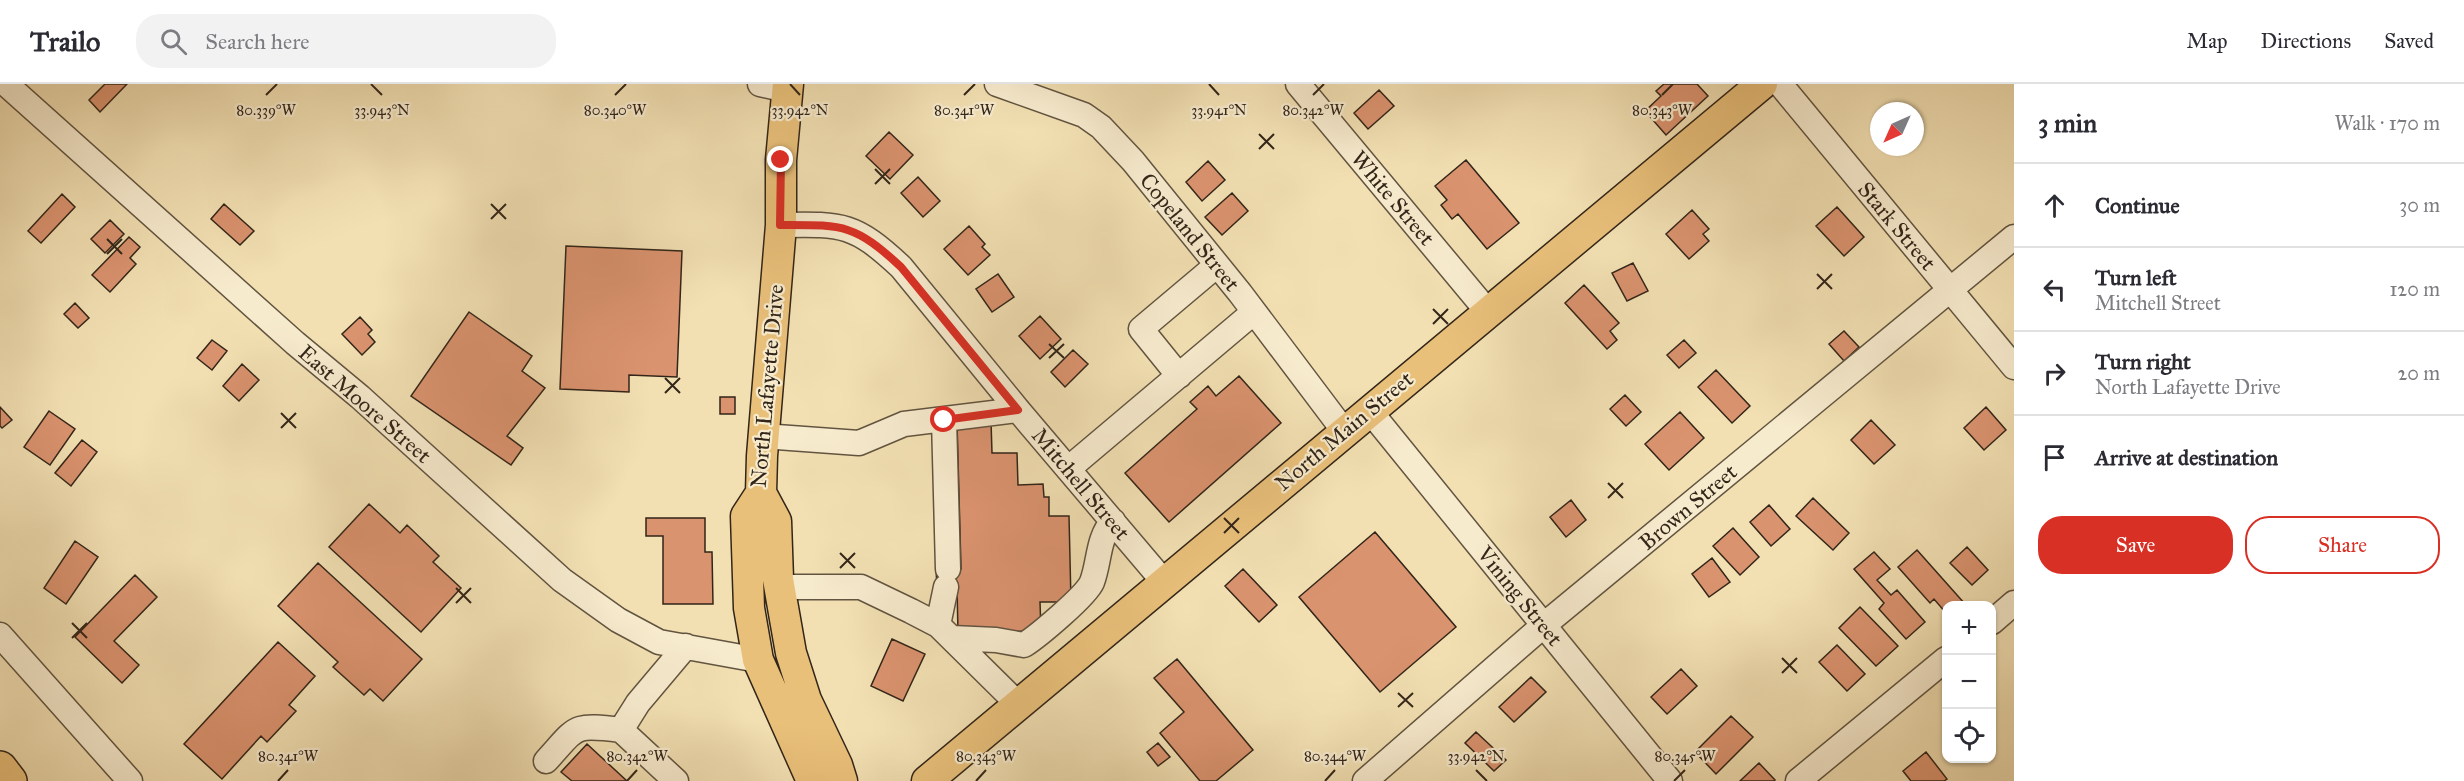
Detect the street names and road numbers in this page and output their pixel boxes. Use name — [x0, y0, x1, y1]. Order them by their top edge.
street label: White Street — [1346, 145, 1441, 251]
street label: Copeland Street — [1134, 168, 1246, 297]
street label: Stark Street — [1852, 176, 1942, 276]
street label: North Lafayette Drive — [745, 283, 789, 489]
street label: East Moore Street — [293, 339, 437, 469]
street label: North Main Street — [1270, 365, 1419, 497]
street label: Mitchell Street — [1026, 422, 1136, 546]
street label: Brown Street — [1634, 458, 1743, 556]
street label: Vining Street — [1471, 540, 1569, 652]

